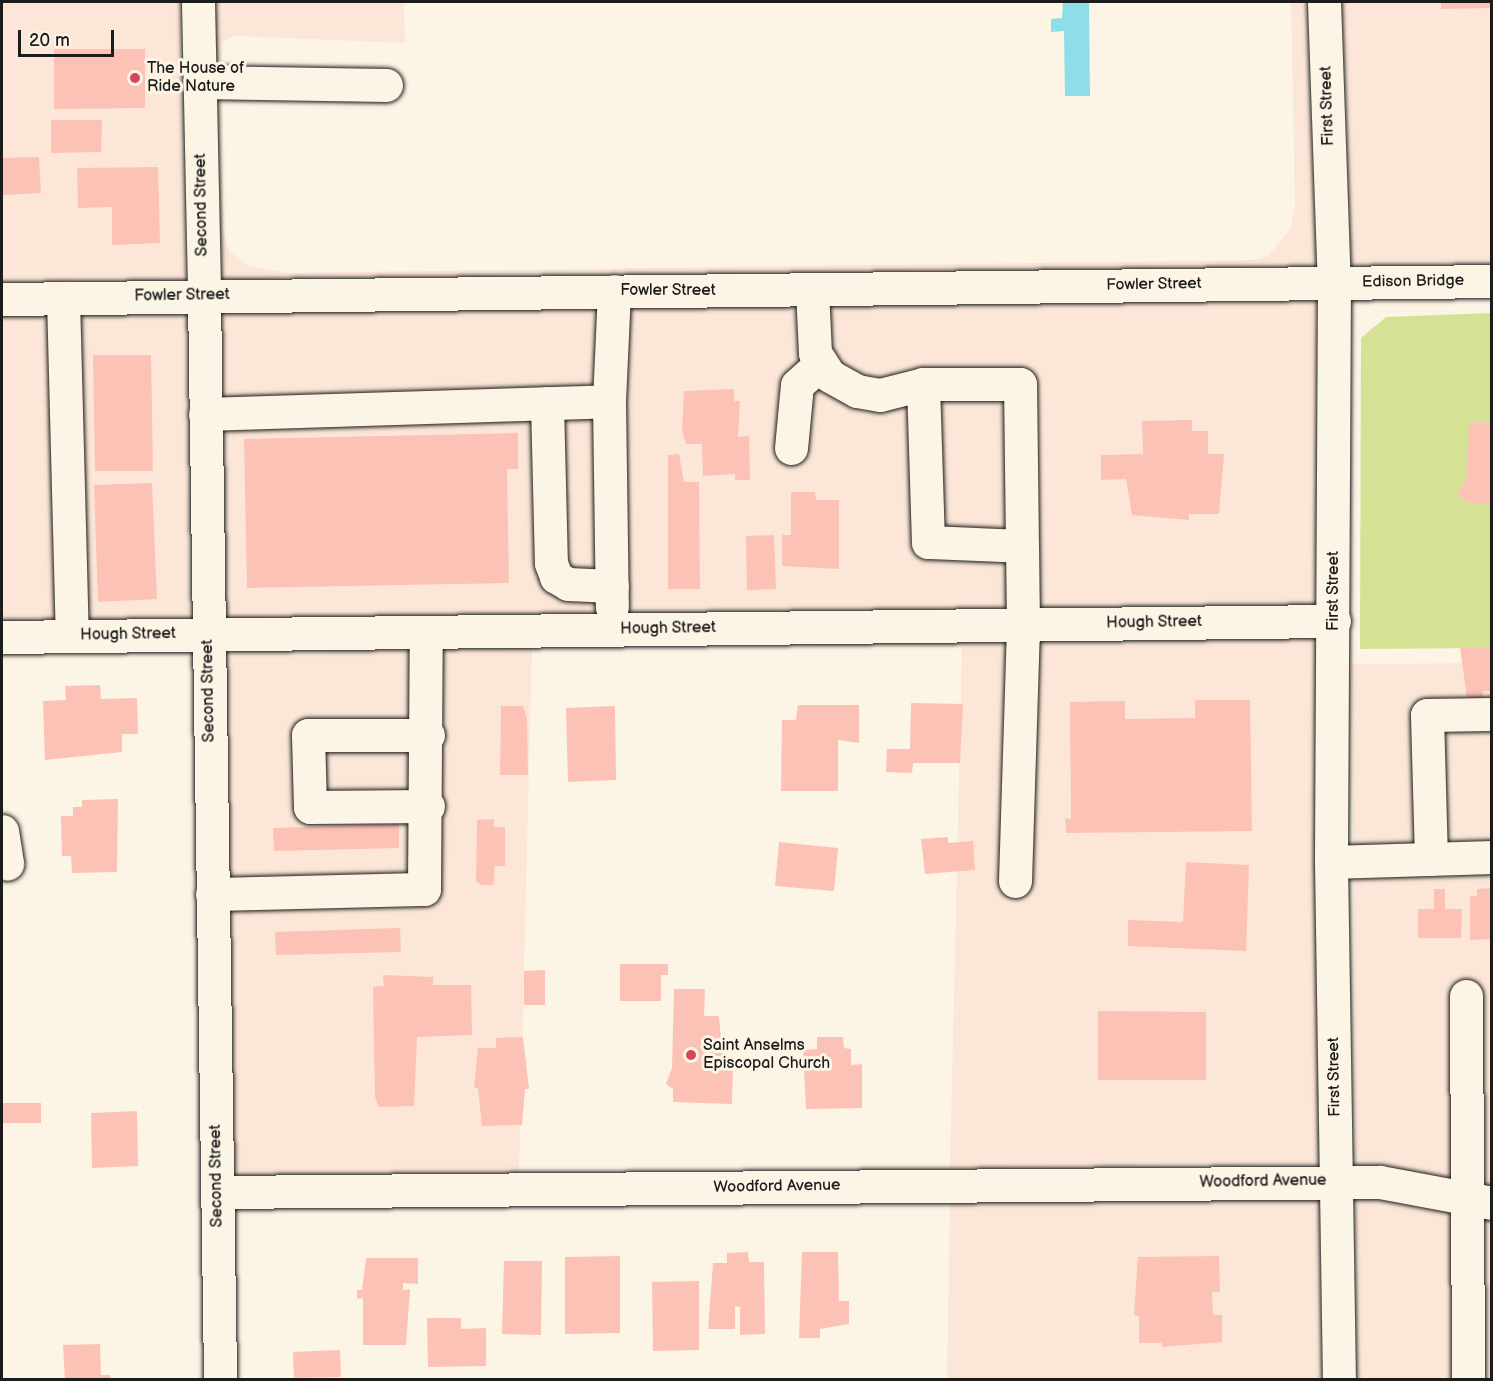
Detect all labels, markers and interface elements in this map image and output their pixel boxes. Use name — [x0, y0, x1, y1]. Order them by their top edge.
scale bar — [21, 18, 117, 56]
text: 20 m — [29, 30, 70, 51]
place label: The House of Ride Nature — [147, 59, 244, 97]
street label: First Street — [1317, 66, 1339, 146]
marker: The House of Ride Nature — [128, 71, 142, 85]
street label: Second Street — [192, 153, 212, 257]
street label: Edison Bridge — [1362, 272, 1464, 292]
street label: Fowler Street — [1106, 275, 1202, 295]
street label: Fowler Street — [620, 281, 716, 301]
street label: Fowler Street — [134, 286, 230, 306]
street label: First Street — [1324, 551, 1344, 631]
street label: Hough Street — [1106, 613, 1202, 633]
street label: Hough Street — [620, 619, 716, 639]
street label: Hough Street — [80, 625, 176, 645]
street label: Second Street — [199, 639, 219, 743]
place label: Saint Anselms Episcopal Church — [703, 1036, 830, 1074]
street label: First Street — [1325, 1037, 1345, 1117]
marker: Saint Anselms Episcopal Church — [684, 1048, 698, 1062]
street label: Second Street — [207, 1124, 227, 1228]
street label: Woodford Avenue — [1199, 1171, 1327, 1193]
street label: Woodford Avenue — [713, 1176, 841, 1198]

